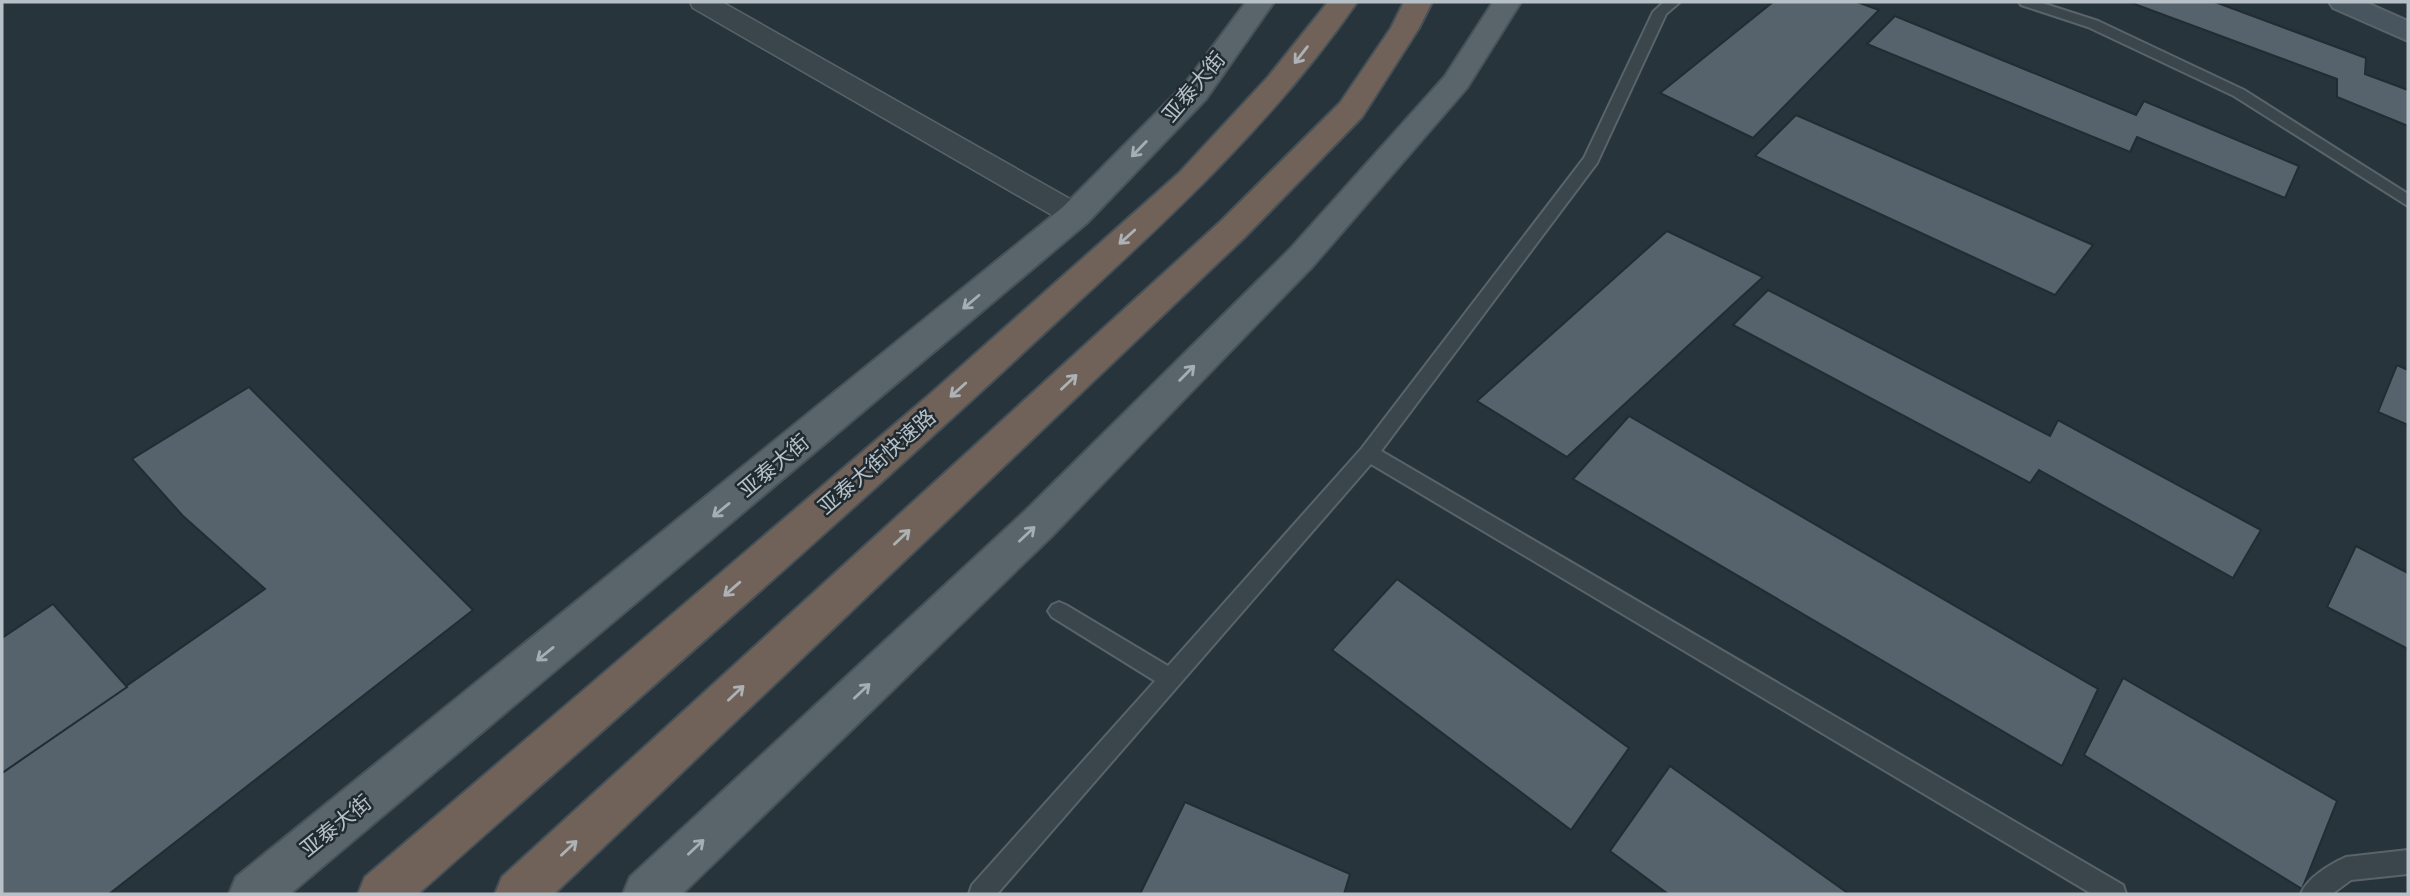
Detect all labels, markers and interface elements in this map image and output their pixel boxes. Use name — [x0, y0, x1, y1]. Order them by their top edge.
street label: 亚泰大街 — [1156, 45, 1231, 128]
one-way arrow — [1293, 46, 1308, 64]
one-way arrow — [1131, 140, 1148, 157]
one-way arrow — [1119, 229, 1136, 246]
one-way arrow — [963, 294, 981, 310]
one-way arrow — [1178, 365, 1195, 382]
one-way arrow — [1060, 374, 1077, 391]
one-way arrow — [950, 382, 968, 398]
street label: 亚泰大街快速路 — [812, 402, 941, 520]
street label: 亚泰大街 — [732, 428, 815, 503]
one-way arrow — [712, 502, 730, 518]
one-way arrow — [1018, 526, 1035, 543]
one-way arrow — [893, 529, 910, 546]
one-way arrow — [723, 581, 741, 597]
one-way arrow — [537, 647, 555, 662]
one-way arrow — [853, 682, 870, 699]
one-way arrow — [727, 684, 744, 701]
street label: 亚泰大街 — [294, 788, 377, 863]
one-way arrow — [560, 839, 577, 856]
one-way arrow — [688, 839, 705, 856]

